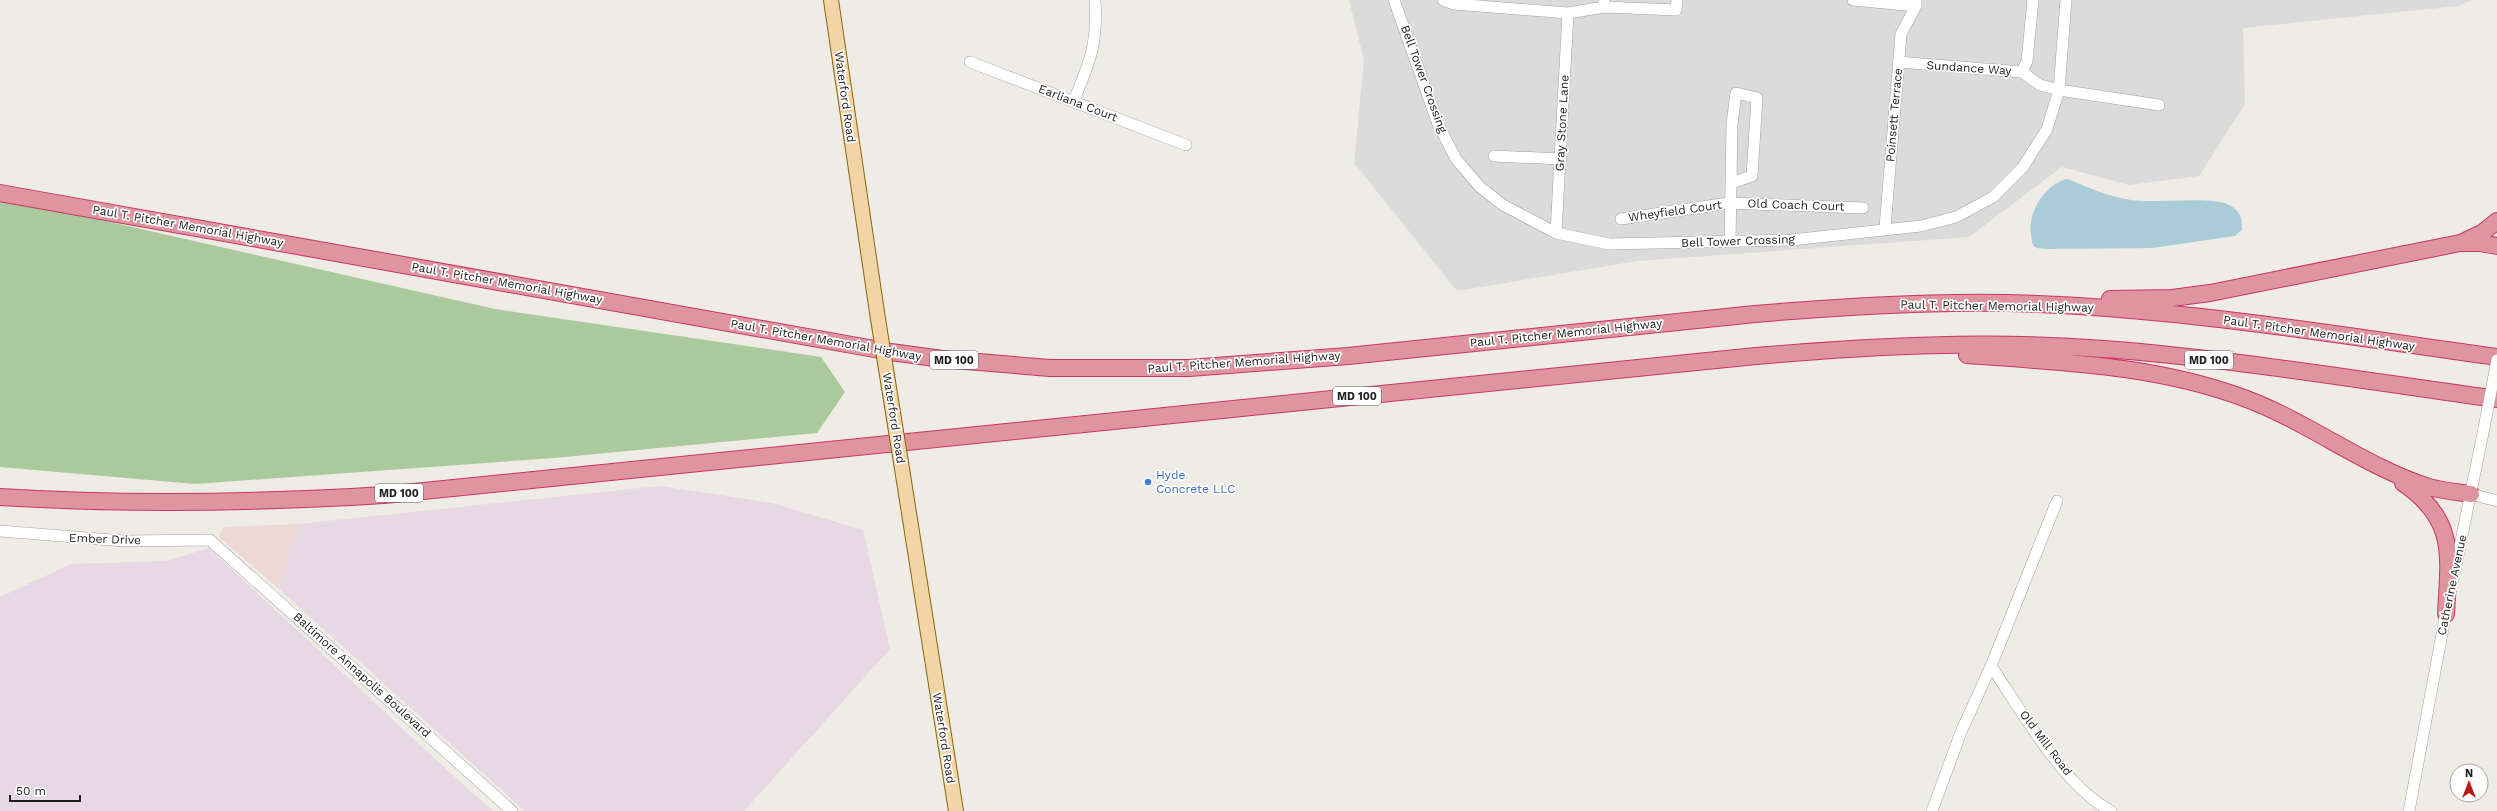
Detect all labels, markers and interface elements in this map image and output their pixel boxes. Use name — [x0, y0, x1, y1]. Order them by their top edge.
street label: Bell Tower Crossing — [1398, 23, 1450, 135]
street label: Waterford Road — [832, 51, 858, 143]
street label: Sundance Way — [1926, 58, 2013, 78]
street label: Poinsett Terrace — [1883, 67, 1905, 162]
street label: Gray Stone Lane — [1552, 74, 1572, 172]
street label: Earliana Court — [1037, 82, 1119, 124]
street label: Old Coach Court — [1747, 196, 1845, 214]
street label: Wheyfield Court — [1627, 198, 1723, 224]
street label: Paul T. Pitcher Memorial Highway — [92, 202, 285, 250]
street label: Bell Tower Crossing — [1681, 232, 1796, 250]
street label: Paul T. Pitcher Memorial Highway — [411, 259, 604, 307]
street label: Paul T. Pitcher Memorial Highway — [1900, 297, 2095, 315]
street label: Paul T. Pitcher Memorial Highway — [2222, 313, 2417, 354]
street label: Paul T. Pitcher Memorial Highway — [730, 316, 923, 364]
street label: Paul T. Pitcher Memorial Highway — [1469, 316, 1664, 350]
street label: Paul T. Pitcher Memorial Highway — [1147, 348, 1342, 376]
road number: MD 100 — [930, 351, 978, 369]
road number: MD 100 — [2185, 351, 2233, 369]
street label: Waterford Road — [880, 372, 908, 464]
road number: MD 100 — [1333, 387, 1381, 405]
place label: Hyde Concrete LLC — [1156, 468, 1235, 496]
marker: Hyde Concrete LLC — [1143, 477, 1153, 487]
road number: MD 100 — [375, 484, 423, 502]
street label: Ember Drive — [69, 531, 141, 547]
street label: Catherine Avenue — [2434, 533, 2470, 637]
street label: Baltimore Annapolis Boulevard — [291, 610, 433, 740]
street label: Waterford Road — [930, 692, 958, 784]
street label: Old Mill Road — [2017, 708, 2075, 778]
north arrow — [2449, 763, 2489, 803]
text: N — [2465, 767, 2473, 780]
scale bar — [10, 777, 80, 803]
text: 50 m — [16, 784, 46, 798]

